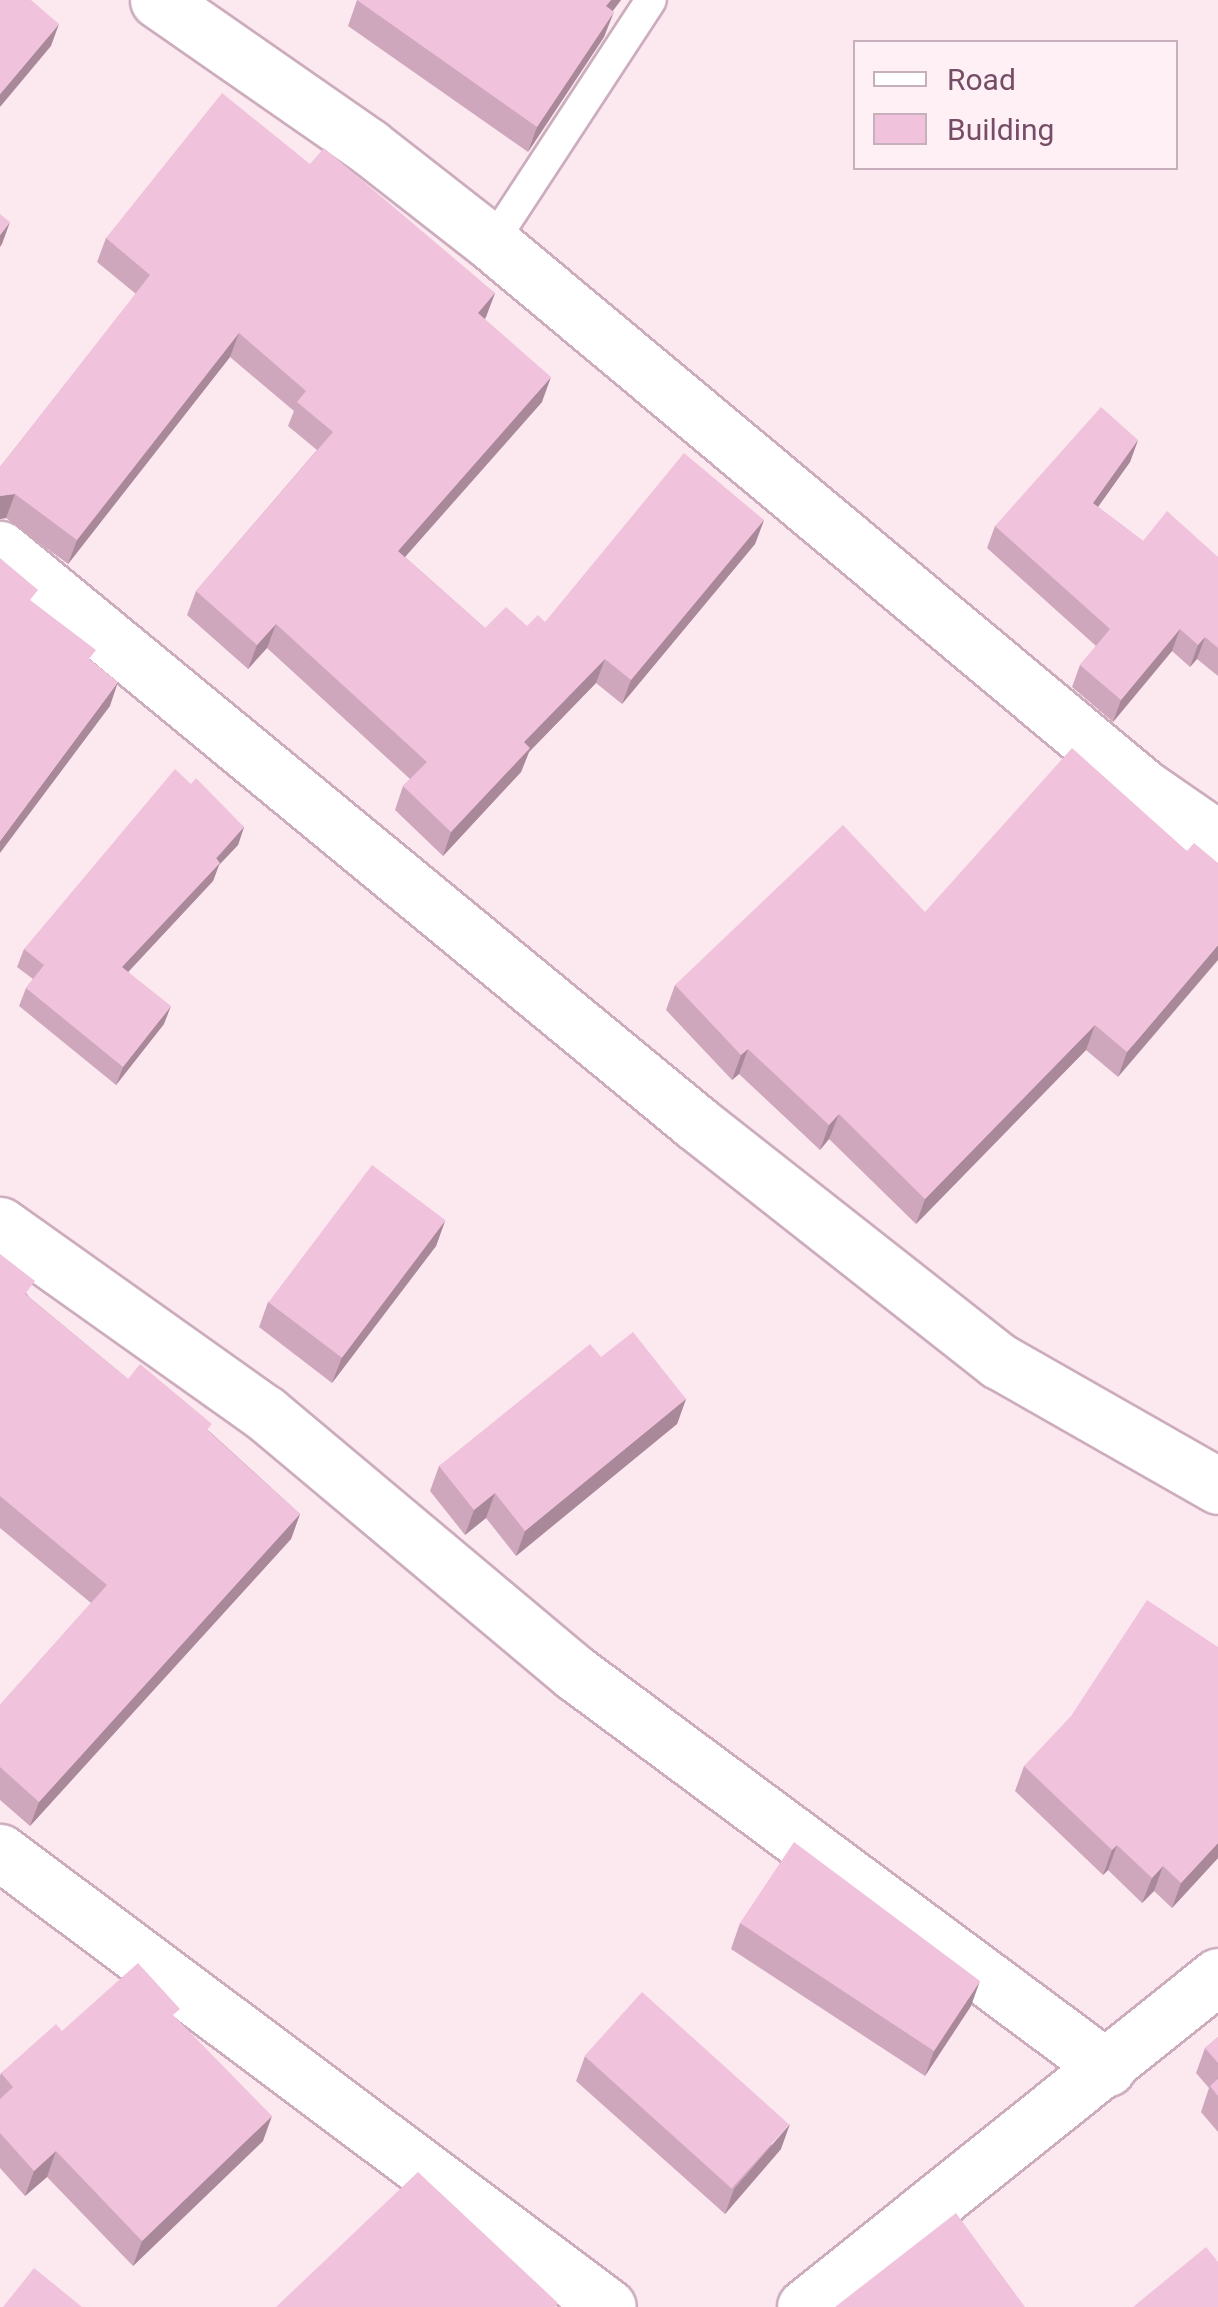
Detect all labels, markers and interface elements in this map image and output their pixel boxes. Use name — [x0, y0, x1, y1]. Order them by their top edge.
legend — [853, 40, 1178, 170]
text: Road — [947, 62, 1016, 97]
text: Building — [947, 112, 1054, 147]

